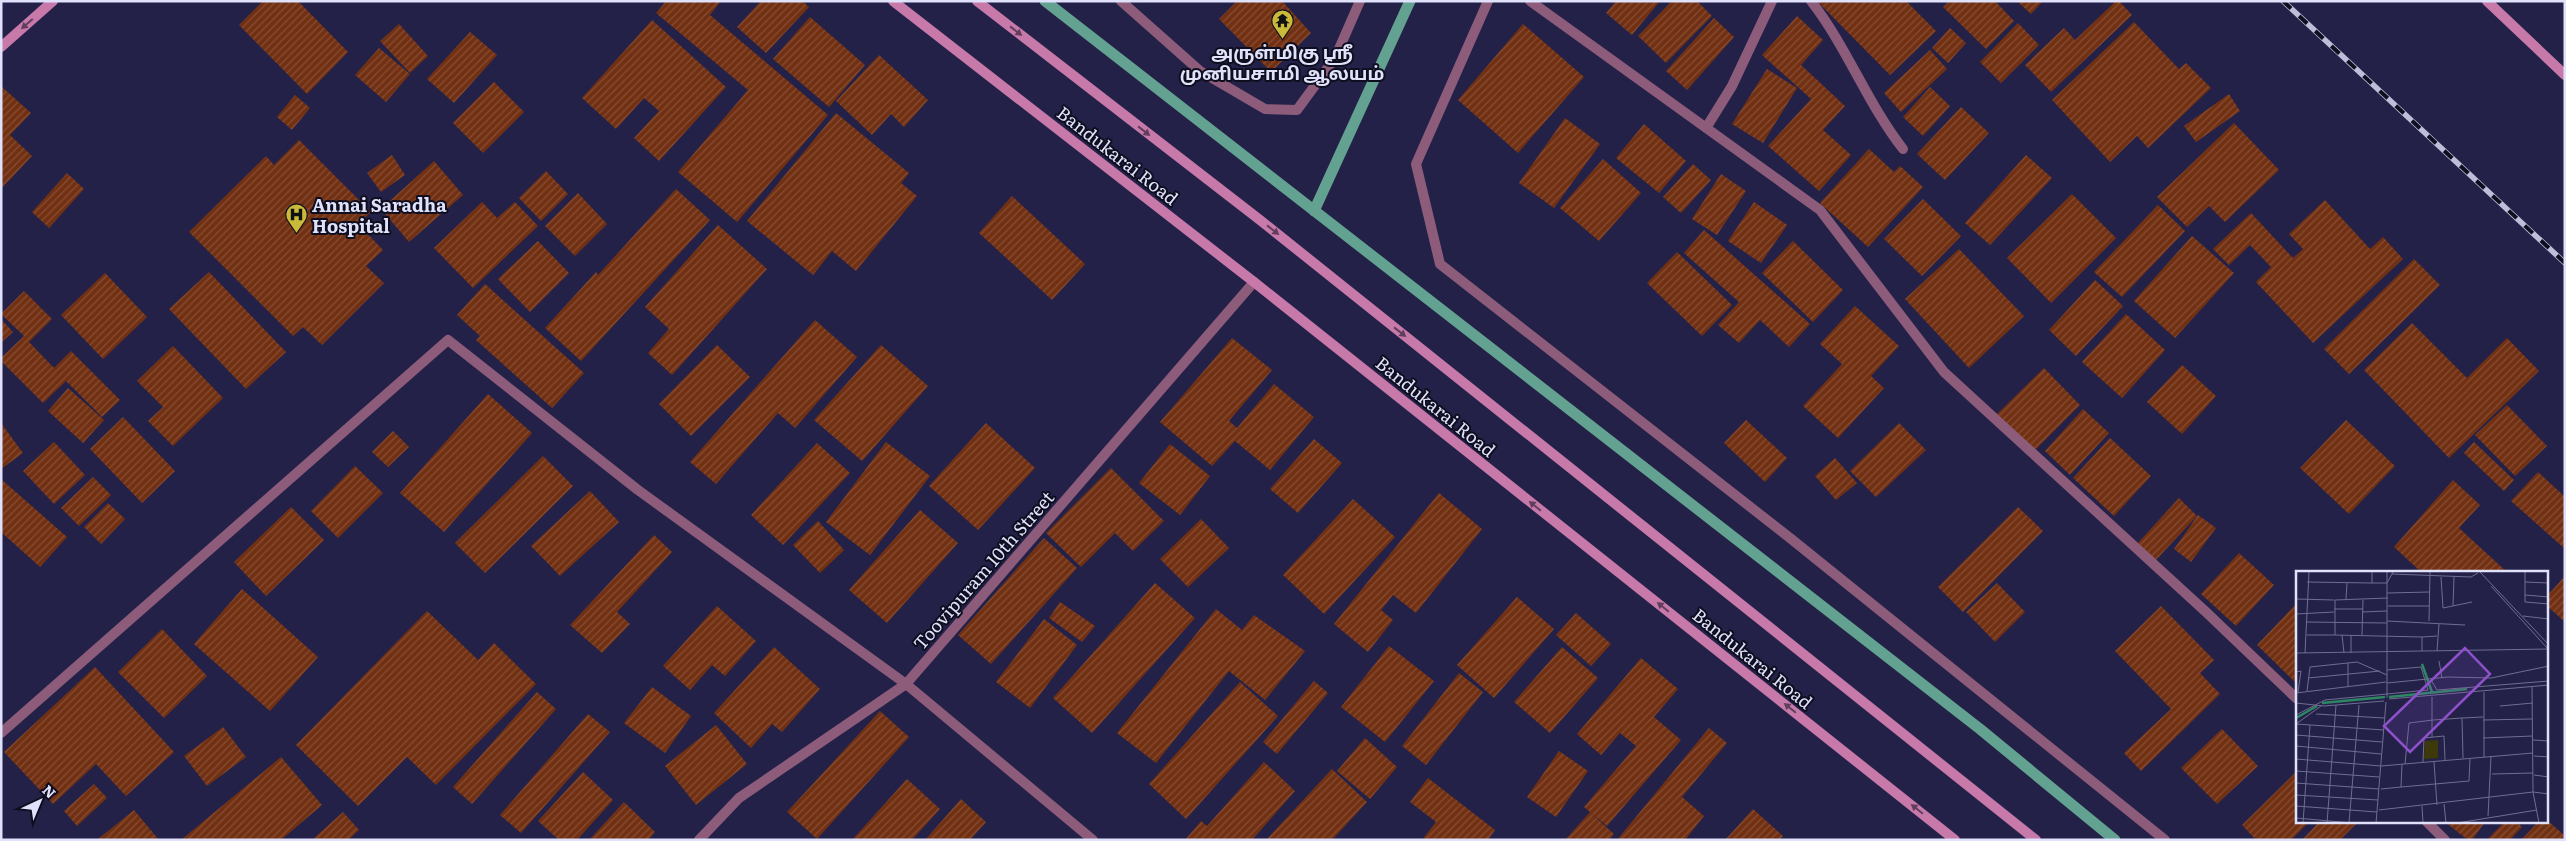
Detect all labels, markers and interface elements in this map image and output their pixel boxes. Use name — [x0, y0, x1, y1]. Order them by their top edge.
temple icon: அருள்மிகு ஶ்ரீ முனியசாமி ஆலயம் — [1270, 9, 1294, 40]
one-way arrow — [21, 18, 33, 29]
one-way arrow — [1009, 26, 1023, 36]
place label: அருள்மிகு ஶ்ரீ முனியசாமி ஆலயம் — [1180, 38, 1384, 86]
street label: Bandukarai Road — [1052, 99, 1184, 211]
one-way arrow — [1137, 125, 1150, 136]
place label: Annai Saradha Hospital — [312, 191, 447, 239]
hospital icon: Annai Saradha Hospital — [284, 202, 308, 233]
one-way arrow — [1266, 225, 1279, 236]
one-way arrow — [1393, 326, 1406, 337]
street label: Bandukarai Road — [1370, 349, 1502, 463]
street label: Toovipuram 10th Street — [906, 484, 1060, 655]
one-way arrow — [1529, 500, 1542, 511]
inset map — [2296, 571, 2548, 824]
one-way arrow — [1656, 601, 1669, 612]
street label: Bandukarai Road — [1687, 601, 1819, 715]
one-way arrow — [1783, 703, 1796, 714]
north arrow — [15, 776, 65, 826]
text: N — [39, 780, 61, 802]
one-way arrow — [1911, 804, 1924, 815]

